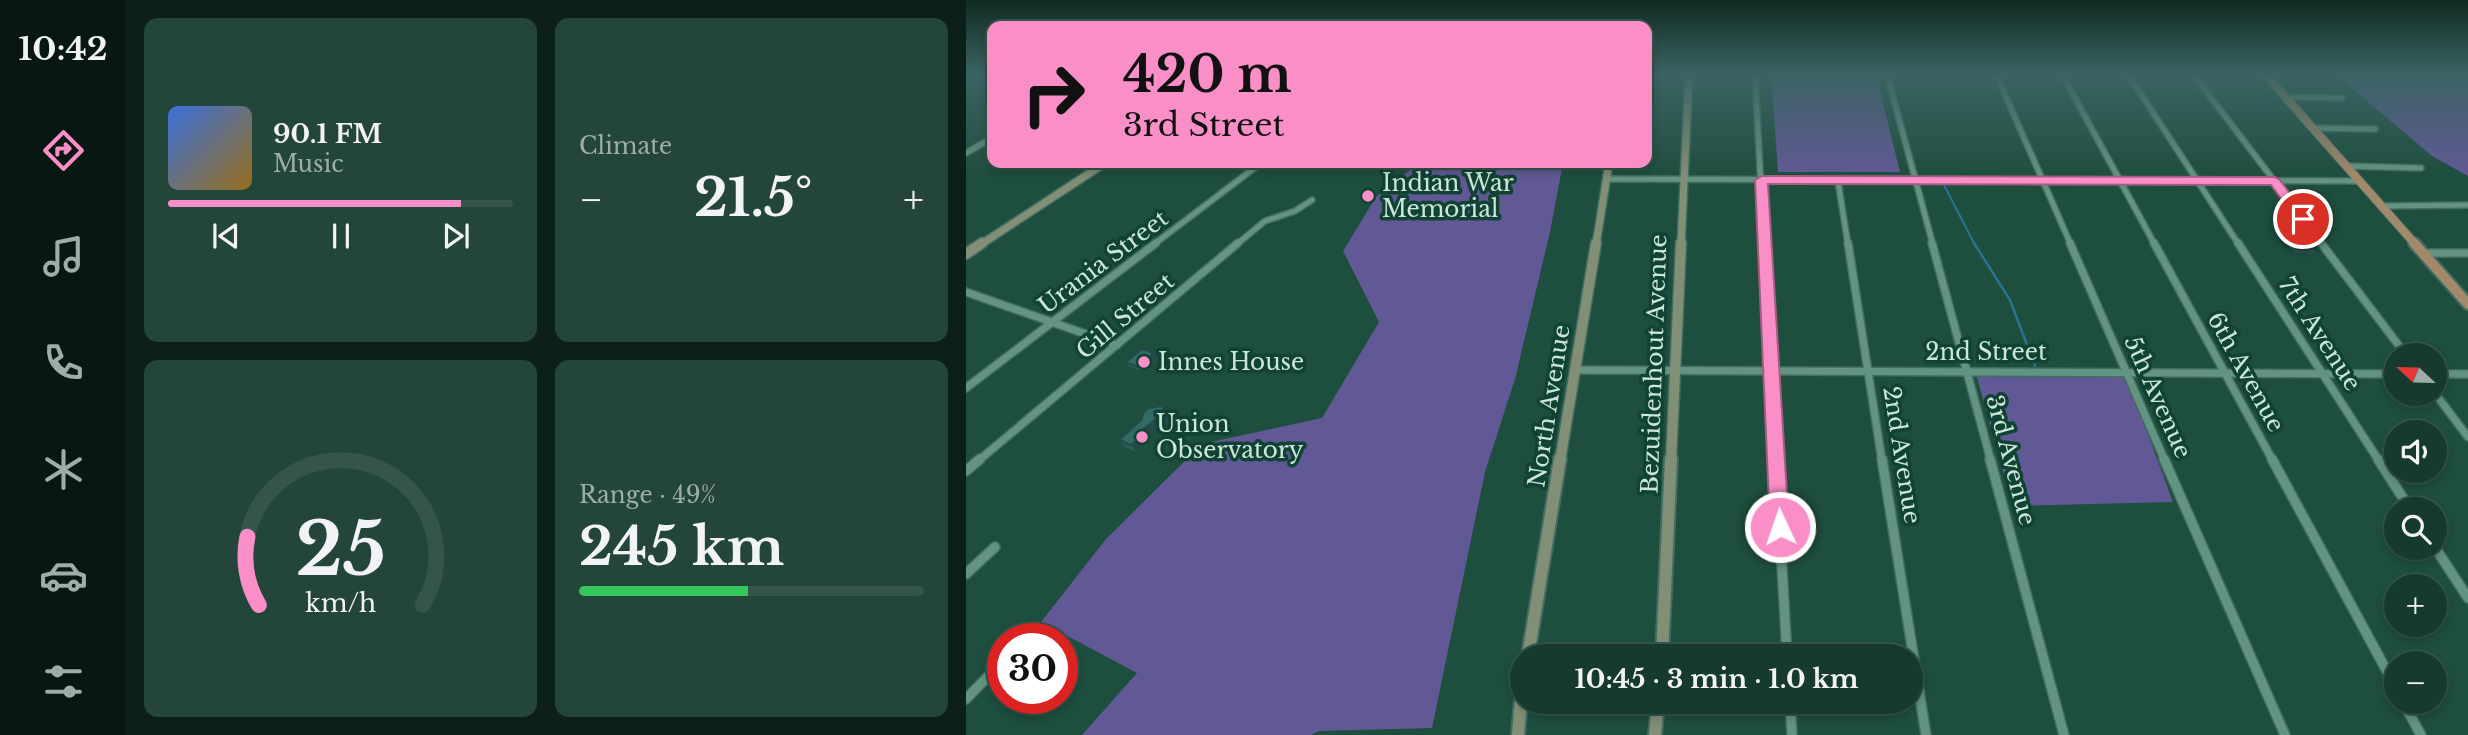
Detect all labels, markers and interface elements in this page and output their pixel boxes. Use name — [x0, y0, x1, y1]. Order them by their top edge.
text: 10:42 — [18, 29, 108, 69]
text: 420 m — [1123, 44, 1292, 105]
icon: right — [1008, 49, 1099, 140]
text: 3rd Street — [1123, 105, 1285, 145]
text: 90.1 FM — [273, 118, 382, 150]
icon: directions — [39, 126, 88, 175]
text: Climate — [579, 132, 672, 160]
text: Music — [273, 150, 344, 178]
text: 21.5° — [694, 166, 812, 230]
place label: Indian War Memorial — [1382, 169, 1514, 223]
text: − — [579, 176, 603, 223]
text: + — [903, 176, 924, 223]
marker: Indian War Memorial — [1360, 188, 1376, 204]
pin — [2273, 189, 2333, 249]
icon: arrive — [2284, 200, 2322, 238]
street label: Urania Street — [1033, 204, 1173, 320]
icon: previous — [207, 217, 245, 255]
icon: pause — [322, 217, 360, 255]
icon: next — [437, 217, 475, 255]
icon: music — [39, 232, 88, 281]
street label: Bezuidenhout Avenue — [1635, 234, 1673, 494]
street label: Gill Street — [1071, 267, 1180, 365]
street label: 7th Avenue — [2273, 272, 2367, 396]
street label: 6th Avenue — [2202, 307, 2290, 437]
street label: North Avenue — [1522, 323, 1576, 489]
street label: 5th Avenue — [2119, 332, 2197, 462]
icon: phone — [39, 338, 88, 387]
street label: 2nd Street — [1925, 338, 2047, 366]
north arrow — [2384, 343, 2446, 406]
map controls — [2384, 343, 2447, 714]
place label: Innes House — [1158, 348, 1304, 376]
marker: Innes House — [1136, 354, 1152, 370]
street label: 2nd Avenue — [1877, 384, 1927, 526]
street label: 3rd Avenue — [1980, 392, 2042, 528]
place label: Union Observatory — [1156, 410, 1304, 464]
button: sound — [2384, 420, 2447, 483]
marker: Union Observatory — [1134, 429, 1150, 445]
icon: climate — [39, 445, 88, 494]
text: Range · 49% — [579, 481, 716, 509]
position arrow — [1743, 490, 1817, 564]
button: search — [2384, 497, 2447, 560]
text: 25 — [295, 504, 386, 595]
text: 245 km — [579, 515, 784, 579]
icon: car — [39, 551, 88, 600]
button: + — [2384, 574, 2447, 637]
text: km/h — [305, 587, 376, 618]
speed limit sign: 30 — [987, 623, 1078, 714]
button: − — [2384, 651, 2447, 714]
icon: filters — [39, 657, 88, 706]
text: 10:45 · 3 min · 1.0 km — [1574, 663, 1859, 695]

